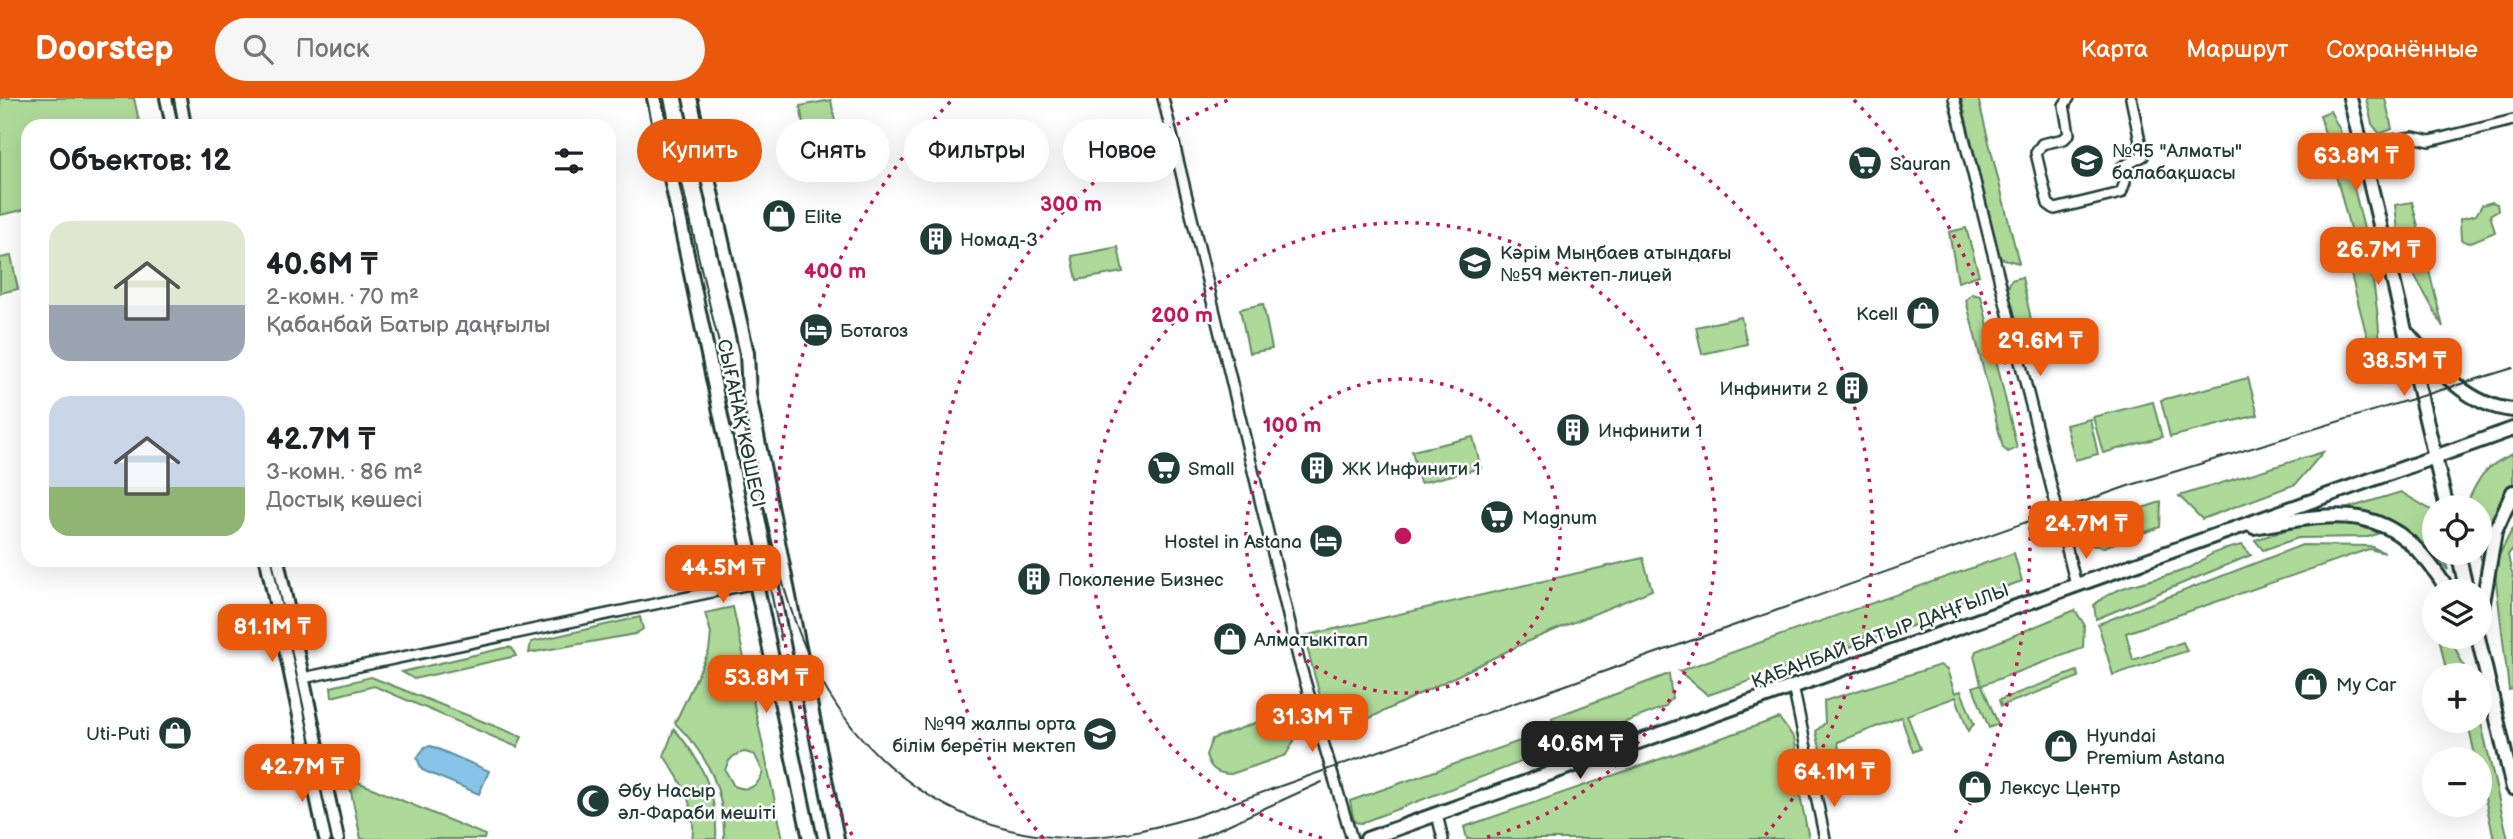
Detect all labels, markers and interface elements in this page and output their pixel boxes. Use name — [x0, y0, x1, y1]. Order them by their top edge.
search box — [215, 18, 705, 81]
text: Doorstep — [35, 29, 173, 69]
icon: search — [239, 30, 277, 68]
text: Поиск — [295, 34, 370, 65]
text: Карта — [2081, 35, 2148, 64]
text: Маршрут — [2186, 35, 2288, 64]
text: Сохранённые — [2326, 35, 2478, 64]
chip: Купить — [637, 119, 762, 182]
chip: Снять — [776, 119, 890, 182]
chip: Фильтры — [904, 119, 1049, 182]
chip: Новое — [1063, 119, 1180, 182]
pin: 63.8M ₸ — [2291, 134, 2421, 193]
place label: №95 "Алматы" балабақшасы — [2112, 140, 2242, 185]
icon: filters — [550, 142, 588, 180]
school or university icon: №95 "Алматы" балабақшасы — [2068, 142, 2106, 180]
text: 63.8M ₸ — [2314, 142, 2398, 170]
text: Объектов: 12 — [49, 143, 231, 179]
supermarket icon: Sauran — [1846, 144, 1884, 182]
place label: Sauran — [1890, 153, 1951, 176]
text: 300 m — [1040, 192, 1102, 217]
shop icon: Elite — [760, 197, 798, 235]
place label: Elite — [804, 206, 842, 229]
building icon: Номад-3 — [917, 220, 955, 258]
pin: 26.7M ₸ — [2313, 228, 2443, 287]
place label: Номад-3 — [960, 229, 1038, 252]
text: 26.7M ₸ — [2336, 236, 2420, 264]
place label: Кәрім Мыңбаев атындағы №59 мектеп-лицей — [1500, 242, 1732, 287]
school or university icon: Кәрім Мыңбаев атындағы №59 мектеп-лицей — [1456, 244, 1494, 282]
text: 40.6M ₸ — [266, 247, 377, 283]
icon: home — [105, 249, 189, 333]
text: 400 m — [804, 259, 866, 284]
text: 2-комн. · 70 m² — [266, 283, 419, 311]
shop icon: Kcell — [1904, 294, 1942, 332]
text: 200 m — [1151, 303, 1213, 328]
place label: Kcell — [1856, 303, 1898, 326]
text: Қабанбай Батыр даңғылы — [266, 311, 550, 339]
hotel icon: Ботагоз — [797, 311, 835, 349]
pin: 29.6M ₸ — [1975, 318, 2105, 378]
place label: Ботагоз — [840, 320, 908, 343]
text: 29.6M ₸ — [1998, 327, 2082, 355]
street label: СЫҒАНАҚ КӨШЕСІ — [711, 337, 770, 509]
pin: 38.5M ₸ — [2339, 338, 2469, 398]
text: 38.5M ₸ — [2362, 347, 2446, 375]
building icon: Инфинити 2 — [1833, 369, 1871, 407]
place label: Инфинити 2 — [1720, 378, 1829, 401]
building icon: Инфинити 1 — [1554, 411, 1592, 449]
text: 100 m — [1263, 413, 1321, 438]
place label: Инфинити 1 — [1598, 420, 1703, 443]
text: 42.7M ₸ — [266, 422, 375, 458]
icon: home — [105, 424, 189, 508]
supermarket icon: Small — [1145, 449, 1183, 487]
building icon: ЖК Инфинити 1 — [1298, 449, 1336, 487]
text: 3-комн. · 86 m² — [266, 458, 423, 486]
place label: Small — [1188, 458, 1234, 481]
place label: ЖК Инфинити 1 — [1342, 458, 1481, 481]
text: Достық көшесі — [266, 486, 423, 514]
map controls — [2422, 495, 2492, 817]
button: locate — [2422, 495, 2492, 565]
supermarket icon: Magnum — [1478, 498, 1516, 536]
pin: 24.7M ₸ — [2021, 502, 2151, 561]
place label: Magnum — [1522, 507, 1597, 530]
text: 24.7M ₸ — [2045, 510, 2127, 538]
hotel icon: Hostel in Astana — [1307, 522, 1345, 560]
centre of rings — [1391, 524, 1415, 548]
place label: Hostel in Astana — [1164, 531, 1302, 554]
pin: 44.5M ₸ — [658, 546, 788, 605]
text: 44.5M ₸ — [681, 554, 765, 582]
building icon: Поколение Бизнес — [1015, 560, 1053, 598]
place label: Поколение Бизнес — [1058, 569, 1224, 592]
street label: ҚАБАНБАЙ БАТЫР ДАҢҒЫЛЫ — [1749, 579, 2013, 694]
button: layers — [2422, 579, 2492, 649]
pin: 81.1M ₸ — [207, 604, 337, 664]
text: 81.1M ₸ — [234, 613, 310, 641]
shop icon: Алматыкітап — [1211, 620, 1249, 658]
place label: Алматыкітап — [1253, 629, 1368, 652]
pin: 53.8M ₸ — [701, 656, 831, 715]
button: + — [2422, 663, 2492, 733]
text: 53.8M ₸ — [724, 664, 808, 692]
shop icon: My Car — [2292, 665, 2330, 703]
place label: My Car — [2336, 674, 2397, 697]
pin: 31.3M ₸ — [1247, 694, 1377, 754]
text: 31.3M ₸ — [1272, 703, 1352, 731]
place label: №99 жалпы орта білім беретін мектеп — [892, 713, 1076, 758]
shop icon: Uti-Puti — [156, 714, 194, 752]
school or university icon: №99 жалпы орта білім беретін мектеп — [1081, 715, 1119, 753]
pin: 40.6M ₸ — [1515, 722, 1645, 781]
place label: Uti-Puti — [86, 723, 150, 746]
place label: Hyundai Premium Astana — [2086, 725, 2225, 770]
shop icon: Hyundai Premium Astana — [2042, 727, 2080, 765]
text: 40.6M ₸ — [1537, 730, 1623, 758]
pin: 42.7M ₸ — [237, 744, 367, 804]
button: − — [2422, 747, 2492, 817]
pin: 64.1M ₸ — [1769, 750, 1899, 809]
text: 42.7M ₸ — [260, 753, 344, 781]
text: 64.1M ₸ — [1794, 758, 1874, 786]
shop icon: Лексус Центр — [1956, 768, 1994, 806]
place label: Лексус Центр — [1999, 777, 2121, 800]
place label: Әбу Насыр әл-Фараби мешіті — [618, 780, 776, 825]
mosque icon: Әбу Насыр әл-Фараби мешіті — [574, 782, 612, 820]

